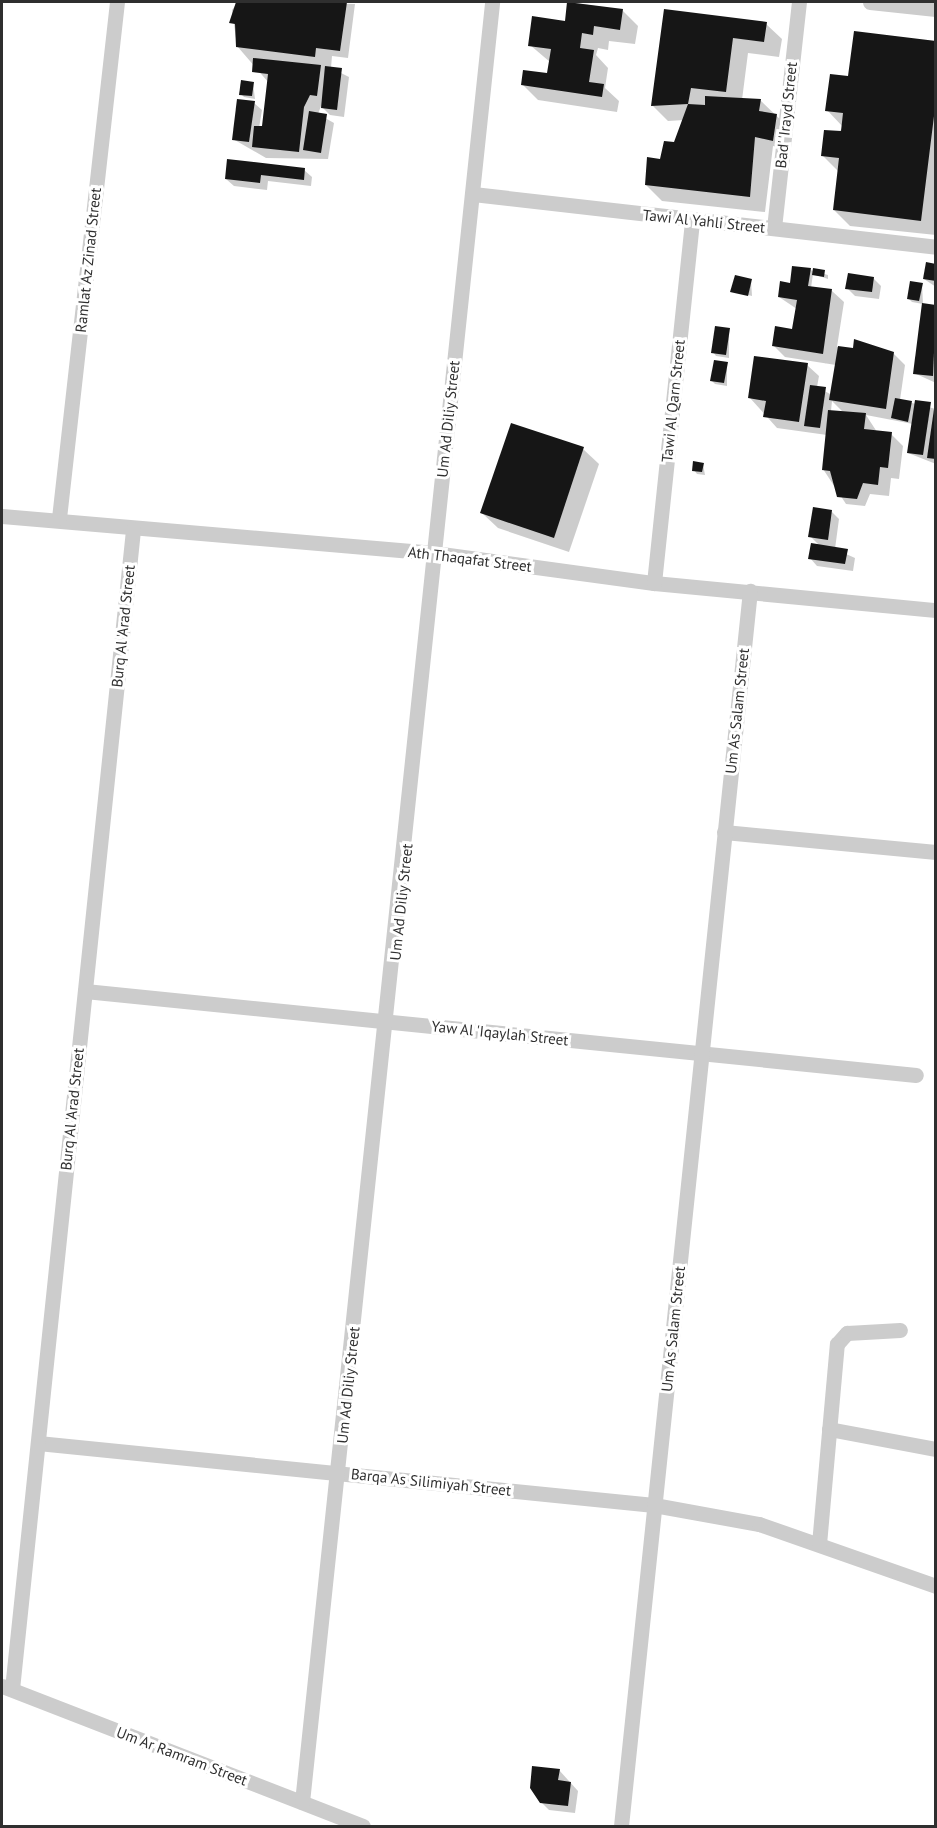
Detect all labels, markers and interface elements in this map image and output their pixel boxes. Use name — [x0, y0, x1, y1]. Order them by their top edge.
street label: Bad' 'Irayd Street — [771, 60, 801, 170]
street label: Ramlat Az Zinad Street — [71, 186, 105, 334]
street label: Tawi Al Yahli Street — [641, 206, 767, 236]
street label: Tawi Al Qarn Street — [658, 339, 688, 463]
street label: Um Ad Diliy Street — [433, 359, 463, 479]
street label: Ath Thaqafat Street — [407, 542, 533, 576]
street label: Burq Al 'Arad Street — [108, 563, 138, 689]
street label: Um As Salam Street — [721, 647, 753, 775]
street label: Um Ad Diliy Street — [386, 842, 416, 962]
street label: Yaw Al 'Iqaylah Street — [430, 1017, 570, 1049]
street label: Burq Al 'Arad Street — [57, 1046, 87, 1172]
street label: Um As Salam Street — [657, 1265, 689, 1393]
street label: Um Ad Diliy Street — [333, 1325, 363, 1445]
street label: Barqa As Silimiyah Street — [350, 1465, 512, 1499]
street label: Um Ar Ramram Street — [114, 1723, 250, 1789]

